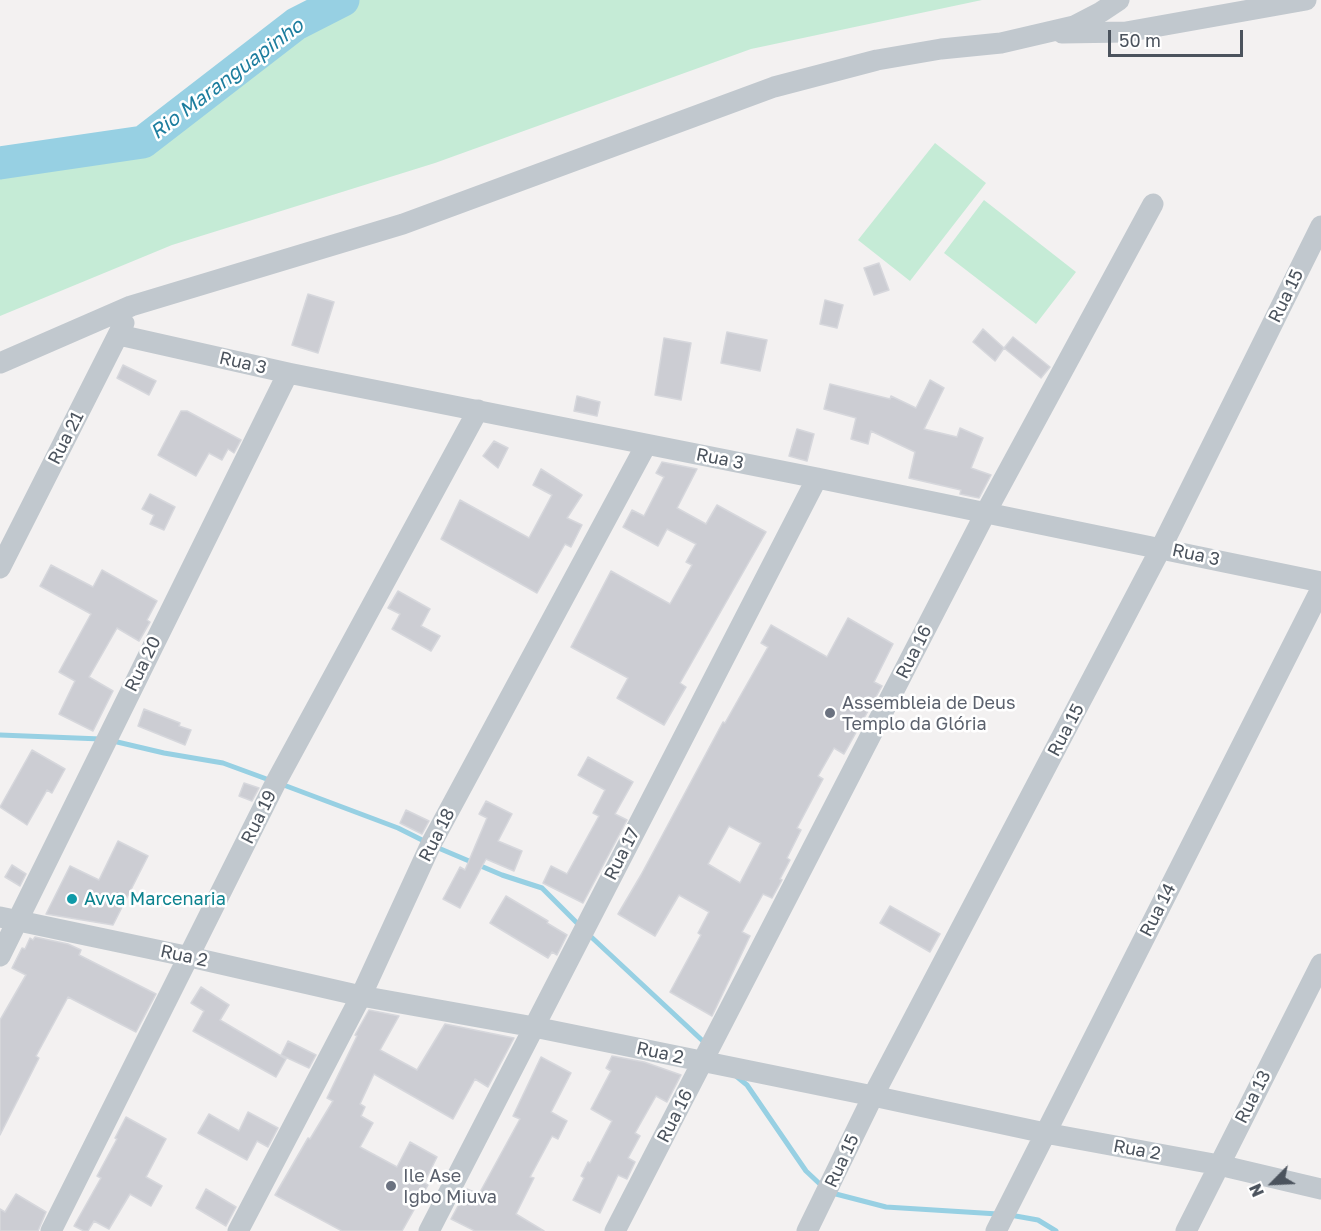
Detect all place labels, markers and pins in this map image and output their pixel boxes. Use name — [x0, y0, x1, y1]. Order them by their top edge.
place label: Assembleia de Deus Templo da Glória — [842, 692, 1015, 734]
marker: Assembleia de Deus Templo da Glória — [823, 706, 837, 720]
place label: Avva Marcenaria — [84, 888, 226, 910]
marker: Avva Marcenaria — [65, 892, 79, 906]
place label: Ile Ase Igbo Miuva — [403, 1165, 497, 1208]
marker: Ile Ase Igbo Miuva — [384, 1179, 398, 1193]

